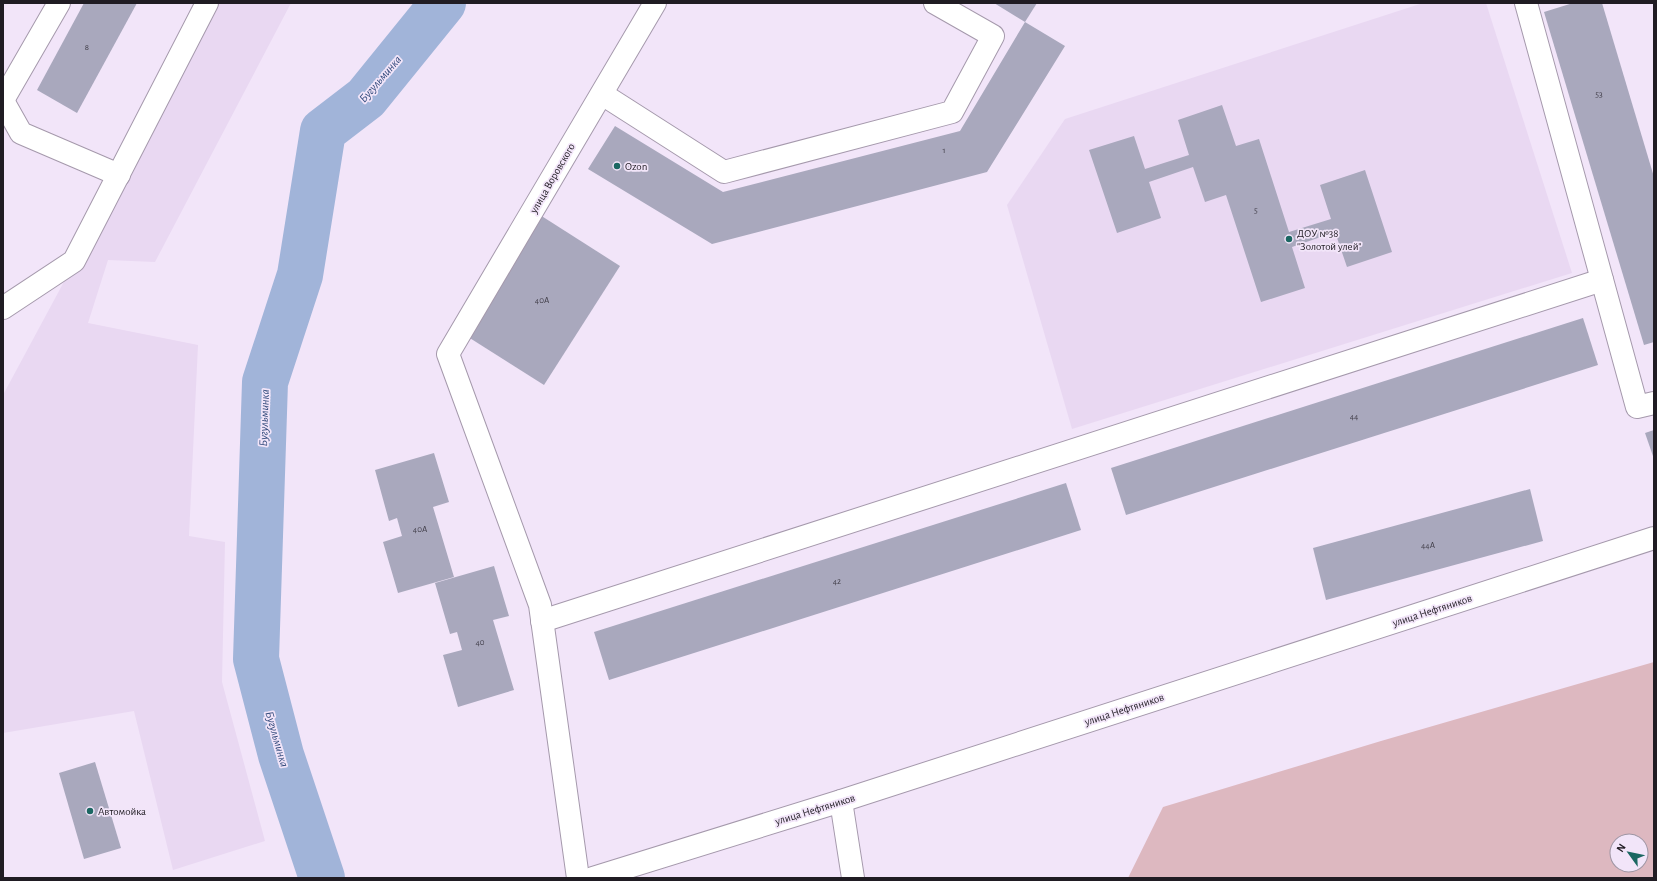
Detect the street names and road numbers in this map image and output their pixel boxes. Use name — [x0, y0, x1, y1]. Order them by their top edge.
street label: улица Воровского — [528, 141, 577, 216]
street label: улица Нефтяников — [1390, 592, 1473, 629]
street label: улица Нефтяников — [1082, 691, 1165, 728]
street label: улица Нефтяников — [773, 792, 856, 827]

